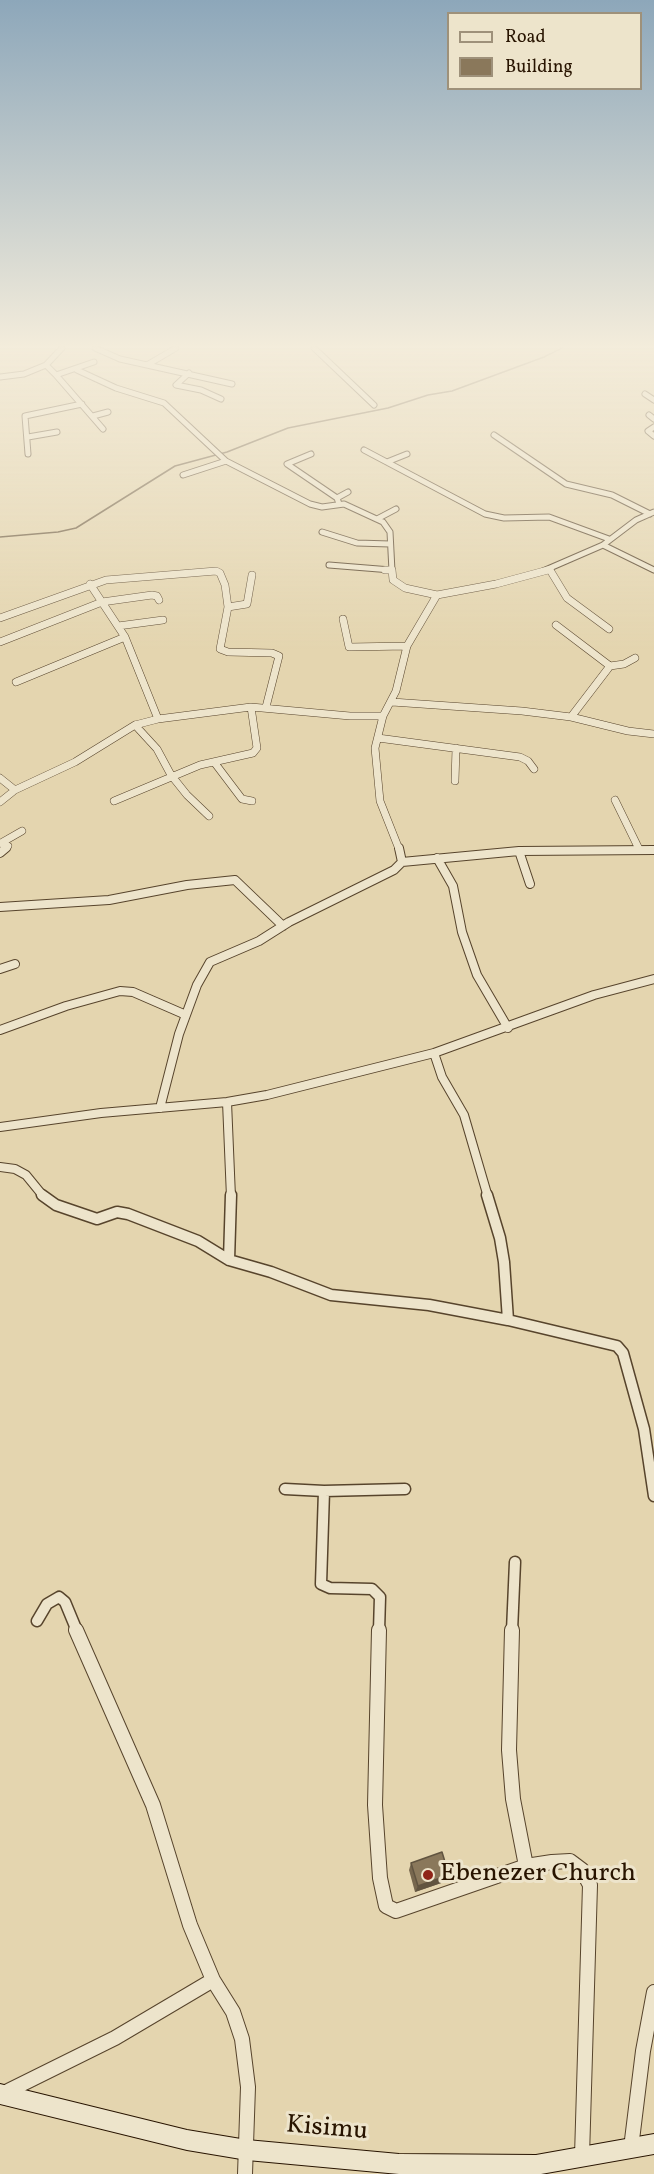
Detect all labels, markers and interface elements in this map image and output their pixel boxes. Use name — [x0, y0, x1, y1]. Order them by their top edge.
legend — [447, 12, 642, 90]
text: Road — [505, 25, 546, 50]
text: Building — [505, 55, 573, 80]
place label: Ebenezer Church — [440, 1859, 636, 1891]
marker: Ebenezer Church — [421, 1868, 435, 1882]
street label: Kisimu — [285, 2111, 369, 2149]

